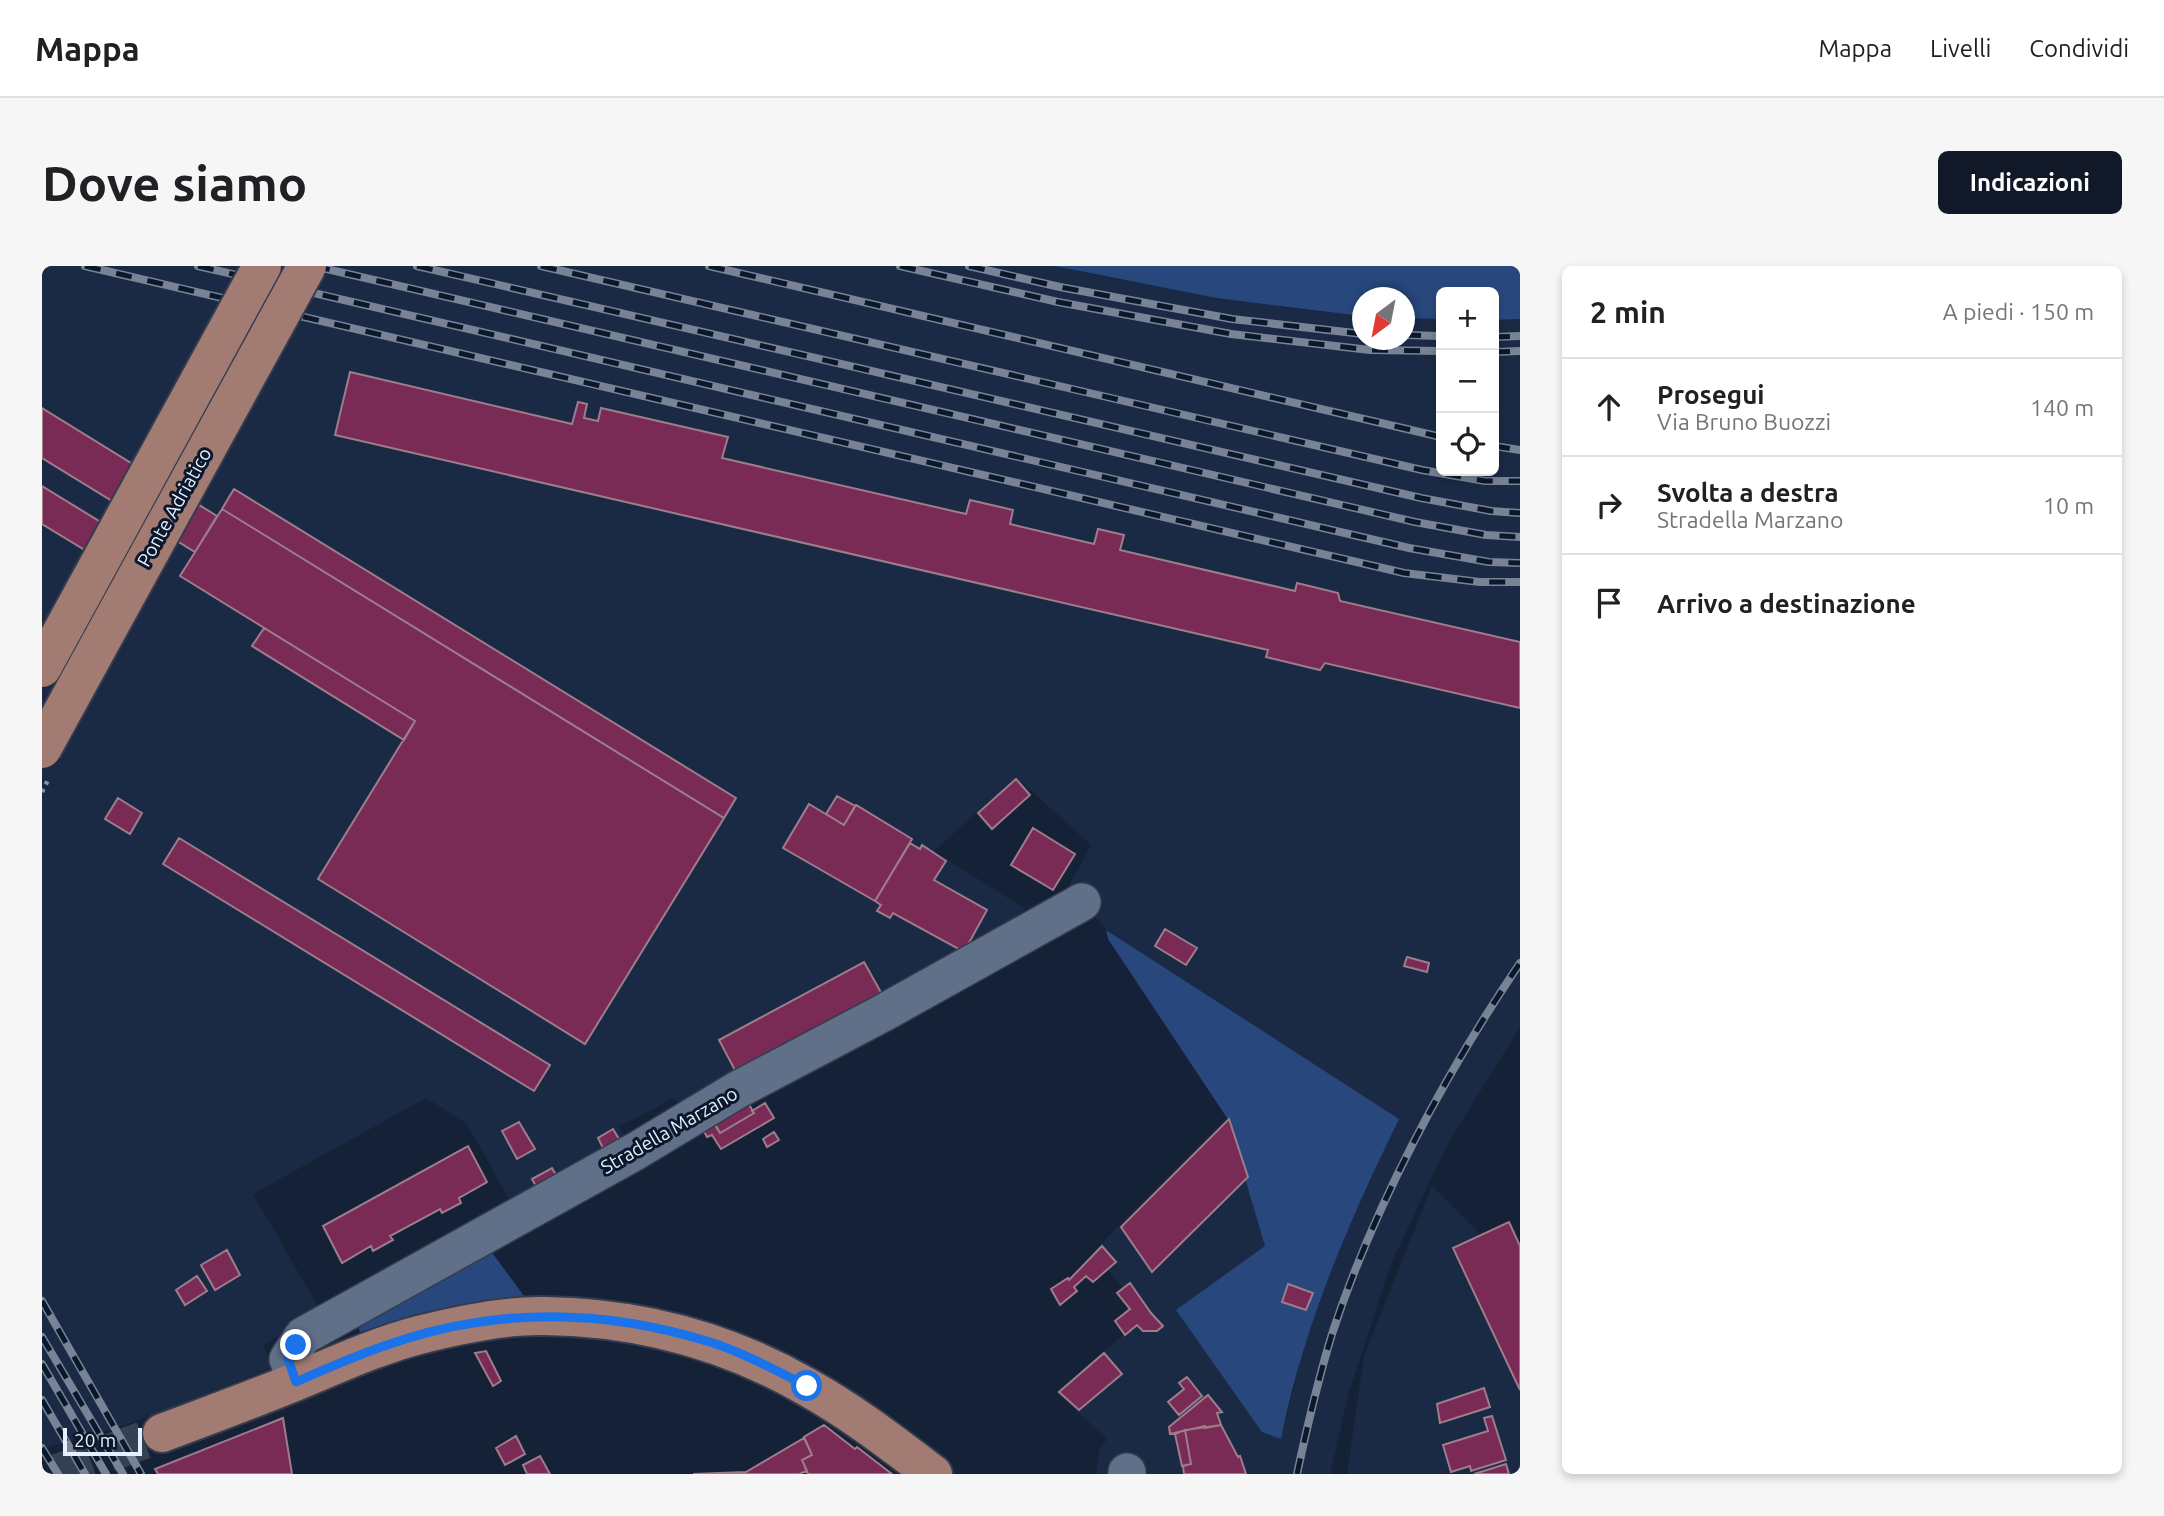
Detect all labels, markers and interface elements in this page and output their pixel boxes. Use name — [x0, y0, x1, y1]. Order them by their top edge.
text: Mappa — [35, 30, 140, 67]
text: Mappa — [1818, 35, 1892, 62]
text: Livelli — [1930, 35, 1991, 62]
text: Condividi — [2029, 35, 2129, 62]
button: Indicazioni — [1938, 151, 2122, 214]
text: Dove siamo — [42, 155, 307, 210]
north arrow — [1352, 287, 1415, 350]
map controls — [1436, 287, 1499, 476]
button: + — [1436, 287, 1499, 350]
text: 2 min — [1590, 295, 1666, 329]
text: A piedi · 150 m — [1943, 299, 2094, 324]
button: − — [1436, 350, 1499, 413]
text: Prosegui — [1657, 380, 1765, 409]
icon: ahead — [1590, 388, 1628, 426]
text: 140 m — [2030, 395, 2094, 420]
text: Via Bruno Buozzi — [1657, 409, 1831, 434]
button: locate — [1436, 413, 1499, 476]
street label: Ponte Adriatico — [132, 444, 216, 570]
text: Svolta a destra — [1657, 478, 1839, 507]
icon: right — [1590, 486, 1628, 524]
text: 10 m — [2043, 493, 2094, 518]
text: Stradella Marzano — [1657, 507, 1843, 532]
icon: arrive — [1590, 584, 1628, 622]
text: Arrivo a destinazione — [1657, 589, 1916, 618]
street label: Stradella Marzano — [597, 1082, 741, 1178]
route end — [280, 1329, 311, 1360]
route start — [791, 1370, 822, 1401]
scale bar — [63, 1425, 142, 1457]
text: 20 m — [74, 1429, 116, 1451]

